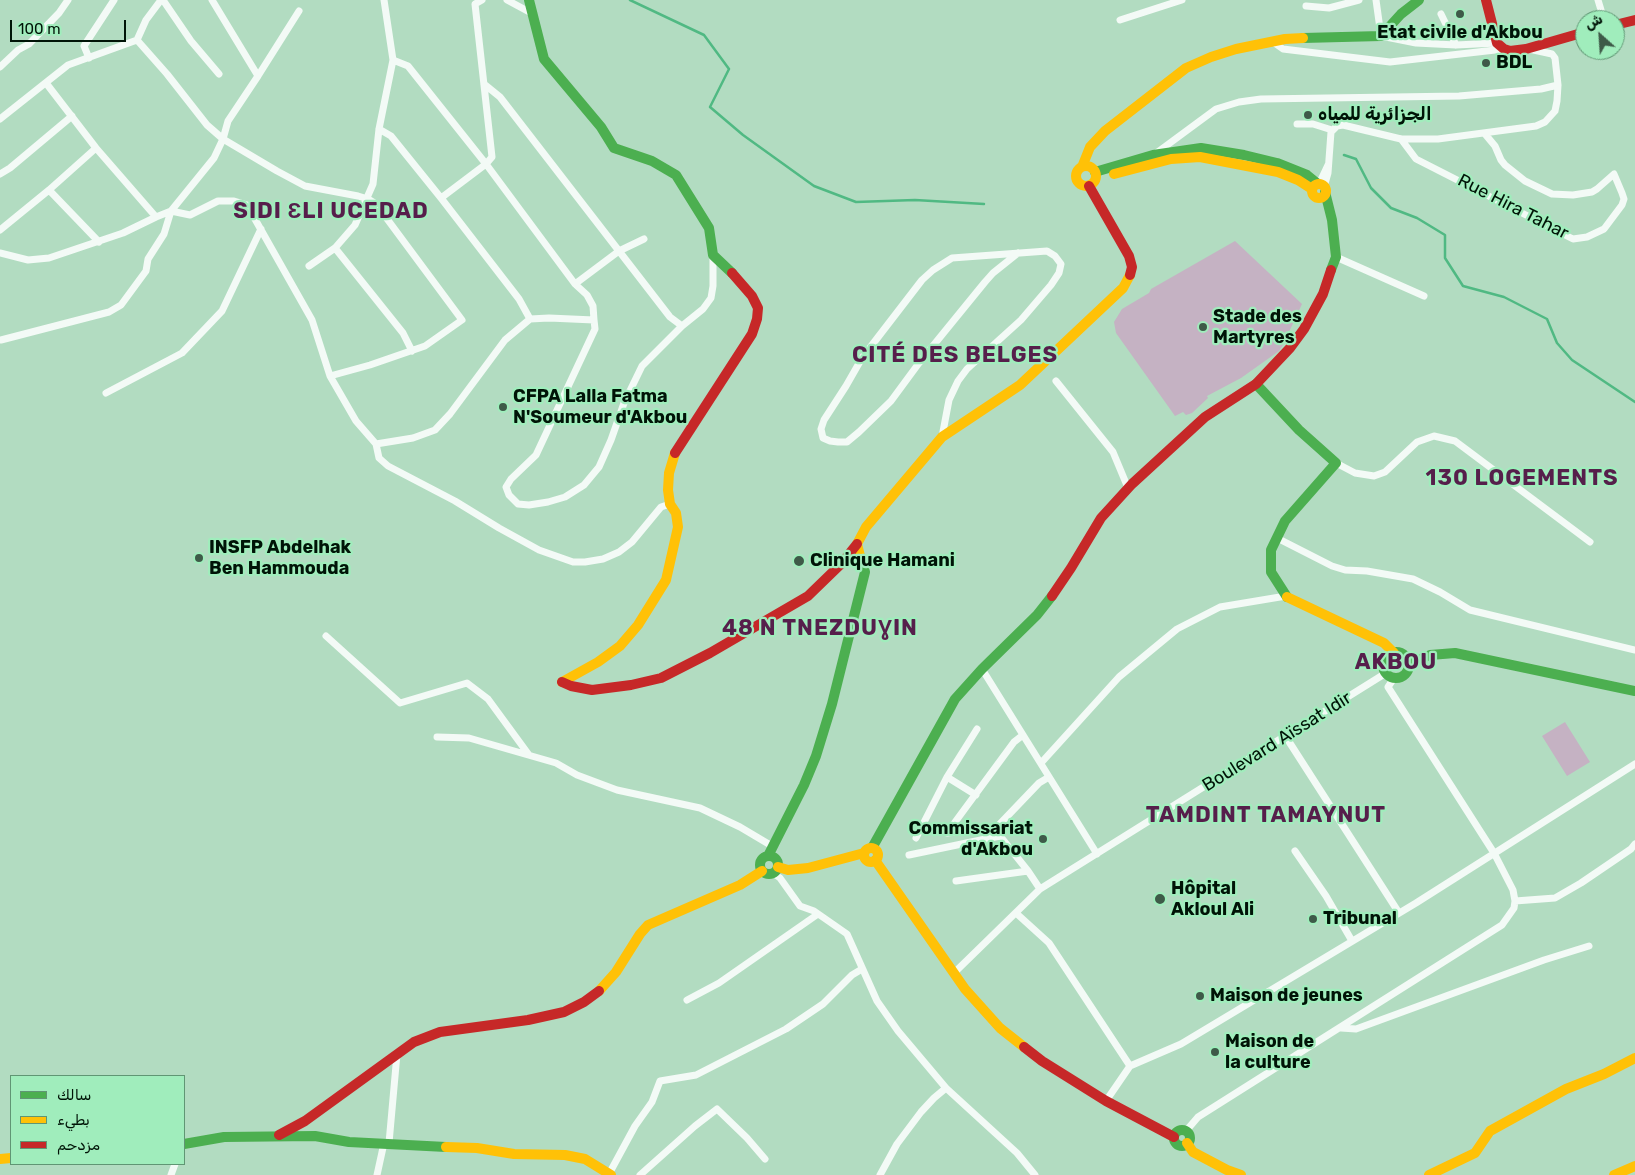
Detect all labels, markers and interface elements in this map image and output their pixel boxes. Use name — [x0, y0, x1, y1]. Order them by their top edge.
marker: Etat civile d'Akbou — [1454, 8, 1466, 20]
scale bar — [12, 10, 129, 42]
north arrow — [1575, 10, 1625, 60]
text: ش — [1582, 10, 1605, 33]
text: 100 m — [18, 20, 60, 38]
place label: Etat civile d'Akbou — [1377, 22, 1543, 44]
place label: BDL — [1496, 52, 1532, 74]
marker: BDL — [1480, 57, 1492, 69]
place label: الجزائرية للمياه — [1318, 104, 1432, 126]
marker: الجزائرية للمياه — [1302, 109, 1314, 121]
street label: Rue Hira Tahar — [1454, 170, 1572, 244]
district label: SIDI ƐLI UCEDAD — [231, 199, 431, 225]
place label: Stade des Martyres — [1213, 306, 1302, 348]
marker: Stade des Martyres — [1197, 321, 1209, 333]
district label: CITÉ DES BELGES — [850, 343, 1060, 369]
place label: CFPA Lalla Fatma N'Soumeur d'Akbou — [513, 386, 687, 428]
marker: CFPA Lalla Fatma N'Soumeur d'Akbou — [497, 401, 509, 413]
district label: 130 LOGEMENTS — [1424, 466, 1620, 492]
place label: INSFP Abdelhak Ben Hammouda — [209, 537, 351, 580]
place label: Clinique Hamani — [810, 550, 955, 572]
marker: INSFP Abdelhak Ben Hammouda — [193, 552, 205, 564]
marker: Clinique Hamani — [792, 554, 806, 568]
district label: 48 N TNEZDUƔIN — [720, 616, 920, 642]
district label: AKBOU — [1354, 650, 1438, 676]
street label: Boulevard Aïssat Idir — [1199, 687, 1355, 797]
district label: TAMDINT TAMAYNUT — [1144, 803, 1388, 829]
place label: Commissariat d'Akbou — [908, 818, 1033, 861]
marker: Commissariat d'Akbou — [1037, 833, 1049, 845]
place label: Hôpital Akloul Ali — [1171, 878, 1254, 921]
marker: Hôpital Akloul Ali — [1153, 892, 1167, 906]
place label: Tribunal — [1323, 908, 1397, 930]
marker: Tribunal — [1307, 913, 1319, 925]
place label: Maison de jeunes — [1210, 985, 1363, 1007]
marker: Maison de jeunes — [1194, 990, 1206, 1002]
place label: Maison de la culture — [1225, 1031, 1314, 1074]
marker: Maison de la culture — [1209, 1046, 1221, 1058]
legend — [10, 1075, 185, 1165]
text: سالك — [57, 1086, 92, 1104]
text: بطيء — [57, 1111, 90, 1129]
text: مزدحم — [57, 1136, 100, 1154]

